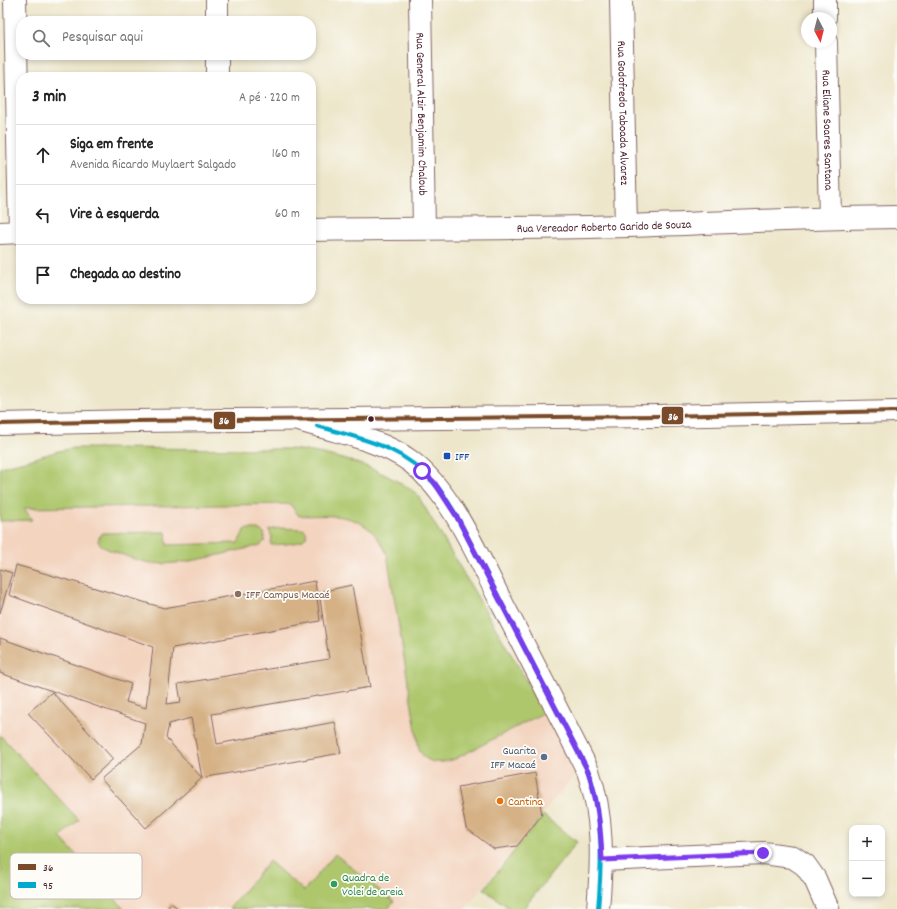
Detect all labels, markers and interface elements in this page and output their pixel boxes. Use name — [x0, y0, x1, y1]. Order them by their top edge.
north arrow — [801, 12, 837, 48]
search box — [16, 16, 316, 60]
icon: search — [30, 27, 52, 49]
text: Pesquisar aqui — [62, 27, 143, 49]
street label: Rua General Alzir Benjamim Chaloub — [411, 32, 430, 196]
street label: Rua Godofredo Taboada Alvarez — [612, 41, 632, 186]
street label: Rua Eliane Soares Santana — [817, 69, 836, 191]
text: 3 min — [32, 86, 66, 110]
text: A pé · 220 m — [239, 89, 300, 108]
text: Siga em frente — [70, 134, 153, 156]
icon: ahead — [32, 144, 54, 166]
text: 160 m — [272, 145, 300, 164]
text: Avenida Ricardo Muylaert Salgado — [70, 156, 236, 175]
icon: left — [32, 204, 54, 226]
text: Vire à esquerda — [70, 204, 159, 226]
text: 60 m — [275, 205, 300, 224]
street label: Rua Vereador Roberto Garido de Souza — [517, 217, 692, 238]
icon: arrive — [32, 264, 54, 286]
text: Chegada ao destino — [70, 264, 181, 286]
line badge: 36 — [661, 406, 684, 425]
text: 36 — [668, 410, 679, 426]
line badge: 36 — [213, 411, 236, 430]
text: 36 — [219, 414, 230, 430]
unlabelled marker — [366, 414, 376, 424]
place label: IFF — [455, 449, 470, 466]
marker: IFF — [442, 451, 452, 461]
route start — [413, 462, 431, 480]
place label: IFF Campus Macaé — [246, 587, 330, 604]
marker: IFF Campus Macaé — [233, 589, 243, 599]
place label: Guarita IFF Macaé — [491, 743, 536, 774]
marker: Guarita IFF Macaé — [539, 752, 549, 762]
place label: Cantina — [508, 794, 543, 811]
marker: Cantina — [495, 796, 505, 806]
map controls — [849, 825, 885, 897]
button: + — [849, 825, 885, 861]
route end — [754, 844, 772, 862]
legend — [10, 853, 142, 899]
text: 36 — [43, 861, 53, 877]
button: − — [849, 861, 885, 897]
place label: Quadra de Volei de areia — [342, 870, 403, 901]
text: 95 — [43, 879, 53, 895]
marker: Quadra de Volei de areia — [329, 879, 339, 889]

